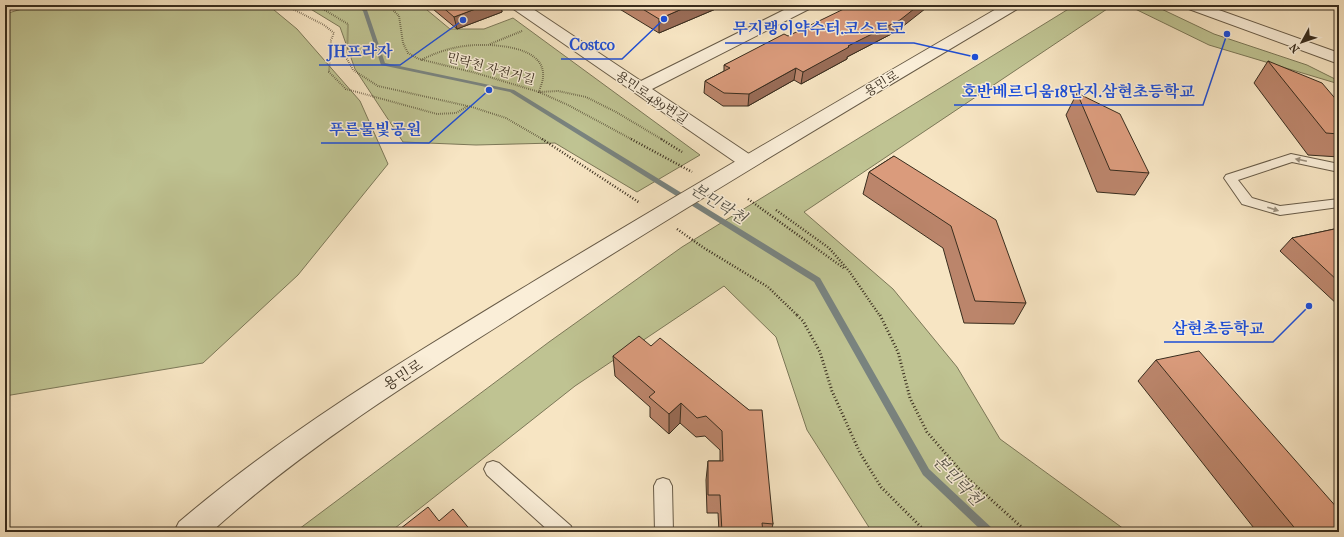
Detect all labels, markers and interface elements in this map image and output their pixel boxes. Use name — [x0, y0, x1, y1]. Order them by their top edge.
callout: 무지랭이약수터.코스트코 — [725, 15, 914, 43]
text: 무지랭이약수터.코스트코 — [732, 19, 906, 38]
north arrow — [1282, 22, 1322, 62]
callout: Costco — [561, 31, 622, 59]
text: Costco — [569, 35, 615, 54]
callout: JH프라자 — [319, 37, 400, 65]
text: N — [1287, 40, 1302, 55]
text: JH프라자 — [325, 42, 393, 62]
street label: 민락천 자전거길 — [445, 50, 537, 87]
street label: 용민로 — [861, 67, 902, 100]
street label: 용민로489번길 — [613, 68, 691, 127]
callout: 호반베르디움18단지.삼현초등학교 — [954, 77, 1203, 105]
text: 호반베르디움18단지.삼현초등학교 — [961, 82, 1195, 101]
callout: 푸른물빛공원 — [321, 115, 429, 143]
text: 푸른물빛공원 — [329, 120, 421, 139]
one-way arrow — [1295, 157, 1307, 163]
water label: 본민락천 — [687, 179, 751, 229]
one-way arrow — [1268, 206, 1280, 212]
callout: 삼현초등학교 — [1164, 314, 1273, 342]
text: 삼현초등학교 — [1172, 319, 1265, 338]
street label: 용민로 — [380, 355, 427, 394]
water label: 본민락천 — [929, 452, 987, 510]

